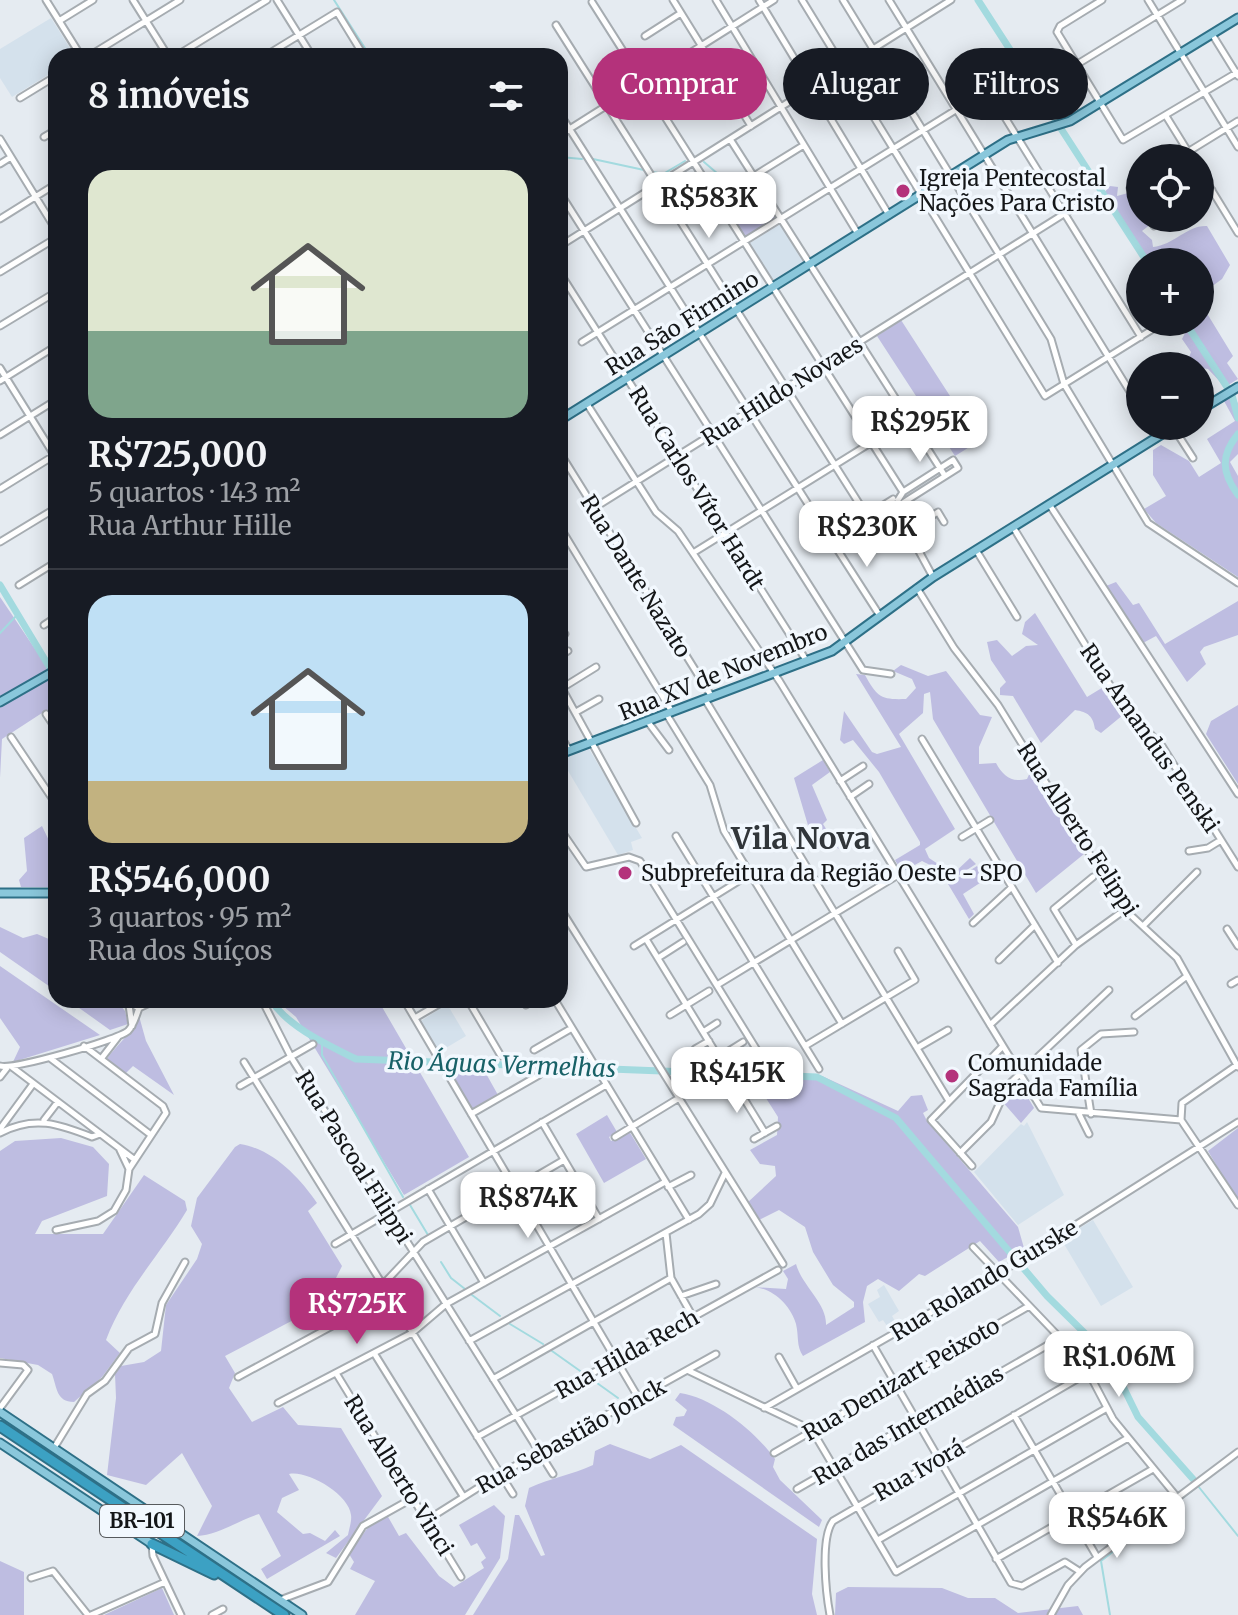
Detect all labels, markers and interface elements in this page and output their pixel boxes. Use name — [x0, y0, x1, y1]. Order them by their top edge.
chip: Comprar — [592, 48, 767, 120]
chip: Alugar — [783, 48, 929, 120]
chip: Filtros — [945, 48, 1088, 120]
icon: filters — [484, 74, 528, 118]
text: 8 imóveis — [88, 75, 250, 117]
map controls — [1126, 144, 1214, 440]
button: locate — [1126, 144, 1214, 232]
place label: Igreja Pentecostal Nações Para Cristo — [919, 164, 1115, 217]
pin: R$583K — [644, 172, 774, 240]
text: R$583K — [660, 181, 758, 214]
marker: Igreja Pentecostal Nações Para Cristo — [894, 182, 912, 200]
icon: home — [236, 222, 380, 366]
button: + — [1126, 248, 1214, 336]
street label: Rua São Firmino — [600, 264, 764, 381]
street label: Rua Hildo Novaes — [696, 330, 868, 452]
button: − — [1126, 352, 1214, 440]
street label: Rua Carlos Vítor Hardt — [623, 381, 771, 595]
pin: R$295K — [855, 396, 985, 464]
text: R$295K — [870, 405, 970, 438]
text: R$725,000 — [88, 434, 267, 476]
text: 5 quartos · 143 m² — [88, 476, 300, 509]
street label: Rua Dante Nazato — [575, 489, 697, 663]
pin: R$230K — [802, 501, 932, 569]
text: Rua Arthur Hille — [88, 509, 292, 542]
text: R$230K — [817, 510, 917, 543]
street label: Rua XV de Novembro — [615, 617, 831, 727]
street label: Rua Amandus Penski — [1074, 638, 1226, 838]
icon: home — [236, 647, 380, 791]
street label: Rua Alberto Felippi — [1011, 737, 1145, 921]
district label: Vila Nova — [730, 819, 871, 857]
text: R$546,000 — [88, 859, 271, 901]
place label: Subprefeitura da Região Oeste - SPO — [641, 859, 1023, 887]
marker: Subprefeitura da Região Oeste - SPO — [616, 864, 634, 882]
text: 3 quartos · 95 m² — [88, 901, 291, 934]
text: Rua dos Suíços — [88, 934, 272, 967]
water label: Rio Águas Vermelhas — [387, 1045, 617, 1084]
pin: R$415K — [672, 1047, 802, 1115]
place label: Comunidade Sagrada Família — [968, 1049, 1138, 1102]
text: R$415K — [689, 1056, 785, 1089]
street label: Rua Pascoal Filippi — [290, 1065, 418, 1249]
marker: Comunidade Sagrada Família — [943, 1067, 961, 1085]
pin: R$874K — [463, 1172, 593, 1240]
text: R$874K — [478, 1181, 578, 1214]
street label: Rua Rolando Gurske — [886, 1213, 1082, 1347]
pin: R$725K — [292, 1278, 422, 1346]
text: R$725K — [308, 1287, 406, 1320]
street label: Rua Hilda Rech — [550, 1303, 704, 1405]
street label: Rua Denizart Peixoto — [798, 1311, 1005, 1447]
pin: R$1.06M — [1045, 1331, 1193, 1399]
text: R$1.06M — [1062, 1340, 1176, 1373]
street label: Rua das Intermédias — [808, 1359, 1008, 1491]
street label: Rua Sebastião Jonck — [471, 1372, 671, 1500]
street label: Rua Alberto Vinci — [338, 1390, 460, 1560]
street label: Rua Ivorá — [869, 1433, 969, 1507]
pin: R$546K — [1052, 1492, 1182, 1560]
text: R$546K — [1067, 1501, 1167, 1534]
road number: BR-101 — [100, 1505, 184, 1537]

